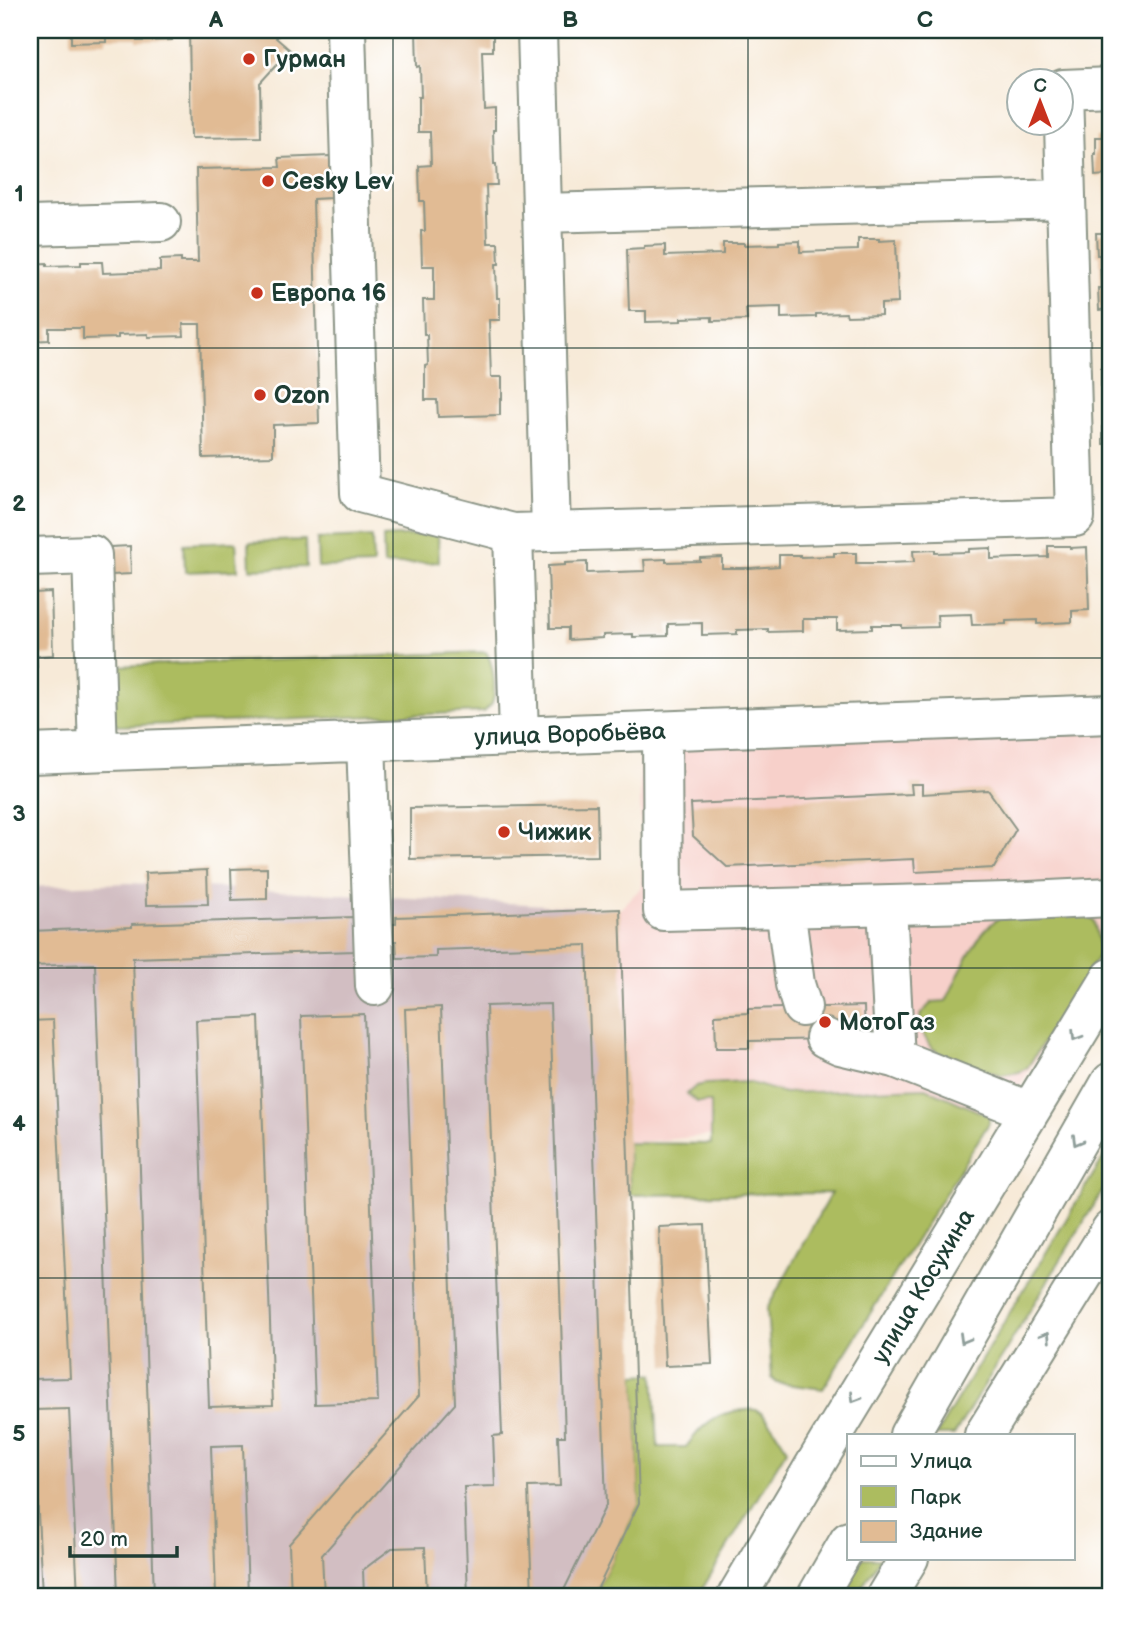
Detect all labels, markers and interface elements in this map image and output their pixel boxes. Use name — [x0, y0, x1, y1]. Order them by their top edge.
text: A — [208, 6, 224, 34]
text: B — [562, 6, 578, 34]
text: C — [917, 6, 933, 34]
place label: Гурман — [263, 45, 346, 74]
marker: Гурман — [241, 51, 257, 67]
north arrow — [1004, 66, 1074, 136]
text: С — [1033, 75, 1047, 98]
place label: Cesky Lev — [282, 167, 393, 196]
marker: Cesky Lev — [260, 173, 276, 189]
text: 1 — [14, 180, 24, 208]
place label: Европа 16 — [271, 279, 386, 308]
marker: Европа 16 — [249, 285, 265, 301]
place label: Ozon — [274, 381, 330, 410]
marker: Ozon — [252, 387, 268, 403]
text: 2 — [12, 490, 26, 518]
street label: улица Воробьёва — [474, 717, 666, 752]
text: 3 — [12, 800, 26, 828]
place label: Чижик — [518, 818, 592, 847]
marker: Чижик — [496, 824, 512, 840]
place label: МотоГаз — [839, 1008, 935, 1037]
marker: МотоГаз — [817, 1014, 833, 1030]
one-way arrow — [1071, 1028, 1084, 1041]
text: 4 — [12, 1110, 26, 1138]
one-way arrow — [1072, 1134, 1085, 1146]
street label: улица Косухина — [866, 1203, 981, 1369]
one-way arrow — [1037, 1330, 1050, 1343]
one-way arrow — [960, 1331, 973, 1344]
one-way arrow — [851, 1390, 864, 1403]
text: 5 — [12, 1420, 26, 1448]
legend — [847, 1434, 1074, 1560]
text: Улица — [910, 1449, 973, 1474]
text: Парк — [910, 1485, 961, 1510]
scale bar — [70, 1514, 177, 1558]
text: Здание — [910, 1519, 983, 1544]
text: 20 m — [80, 1527, 128, 1552]

